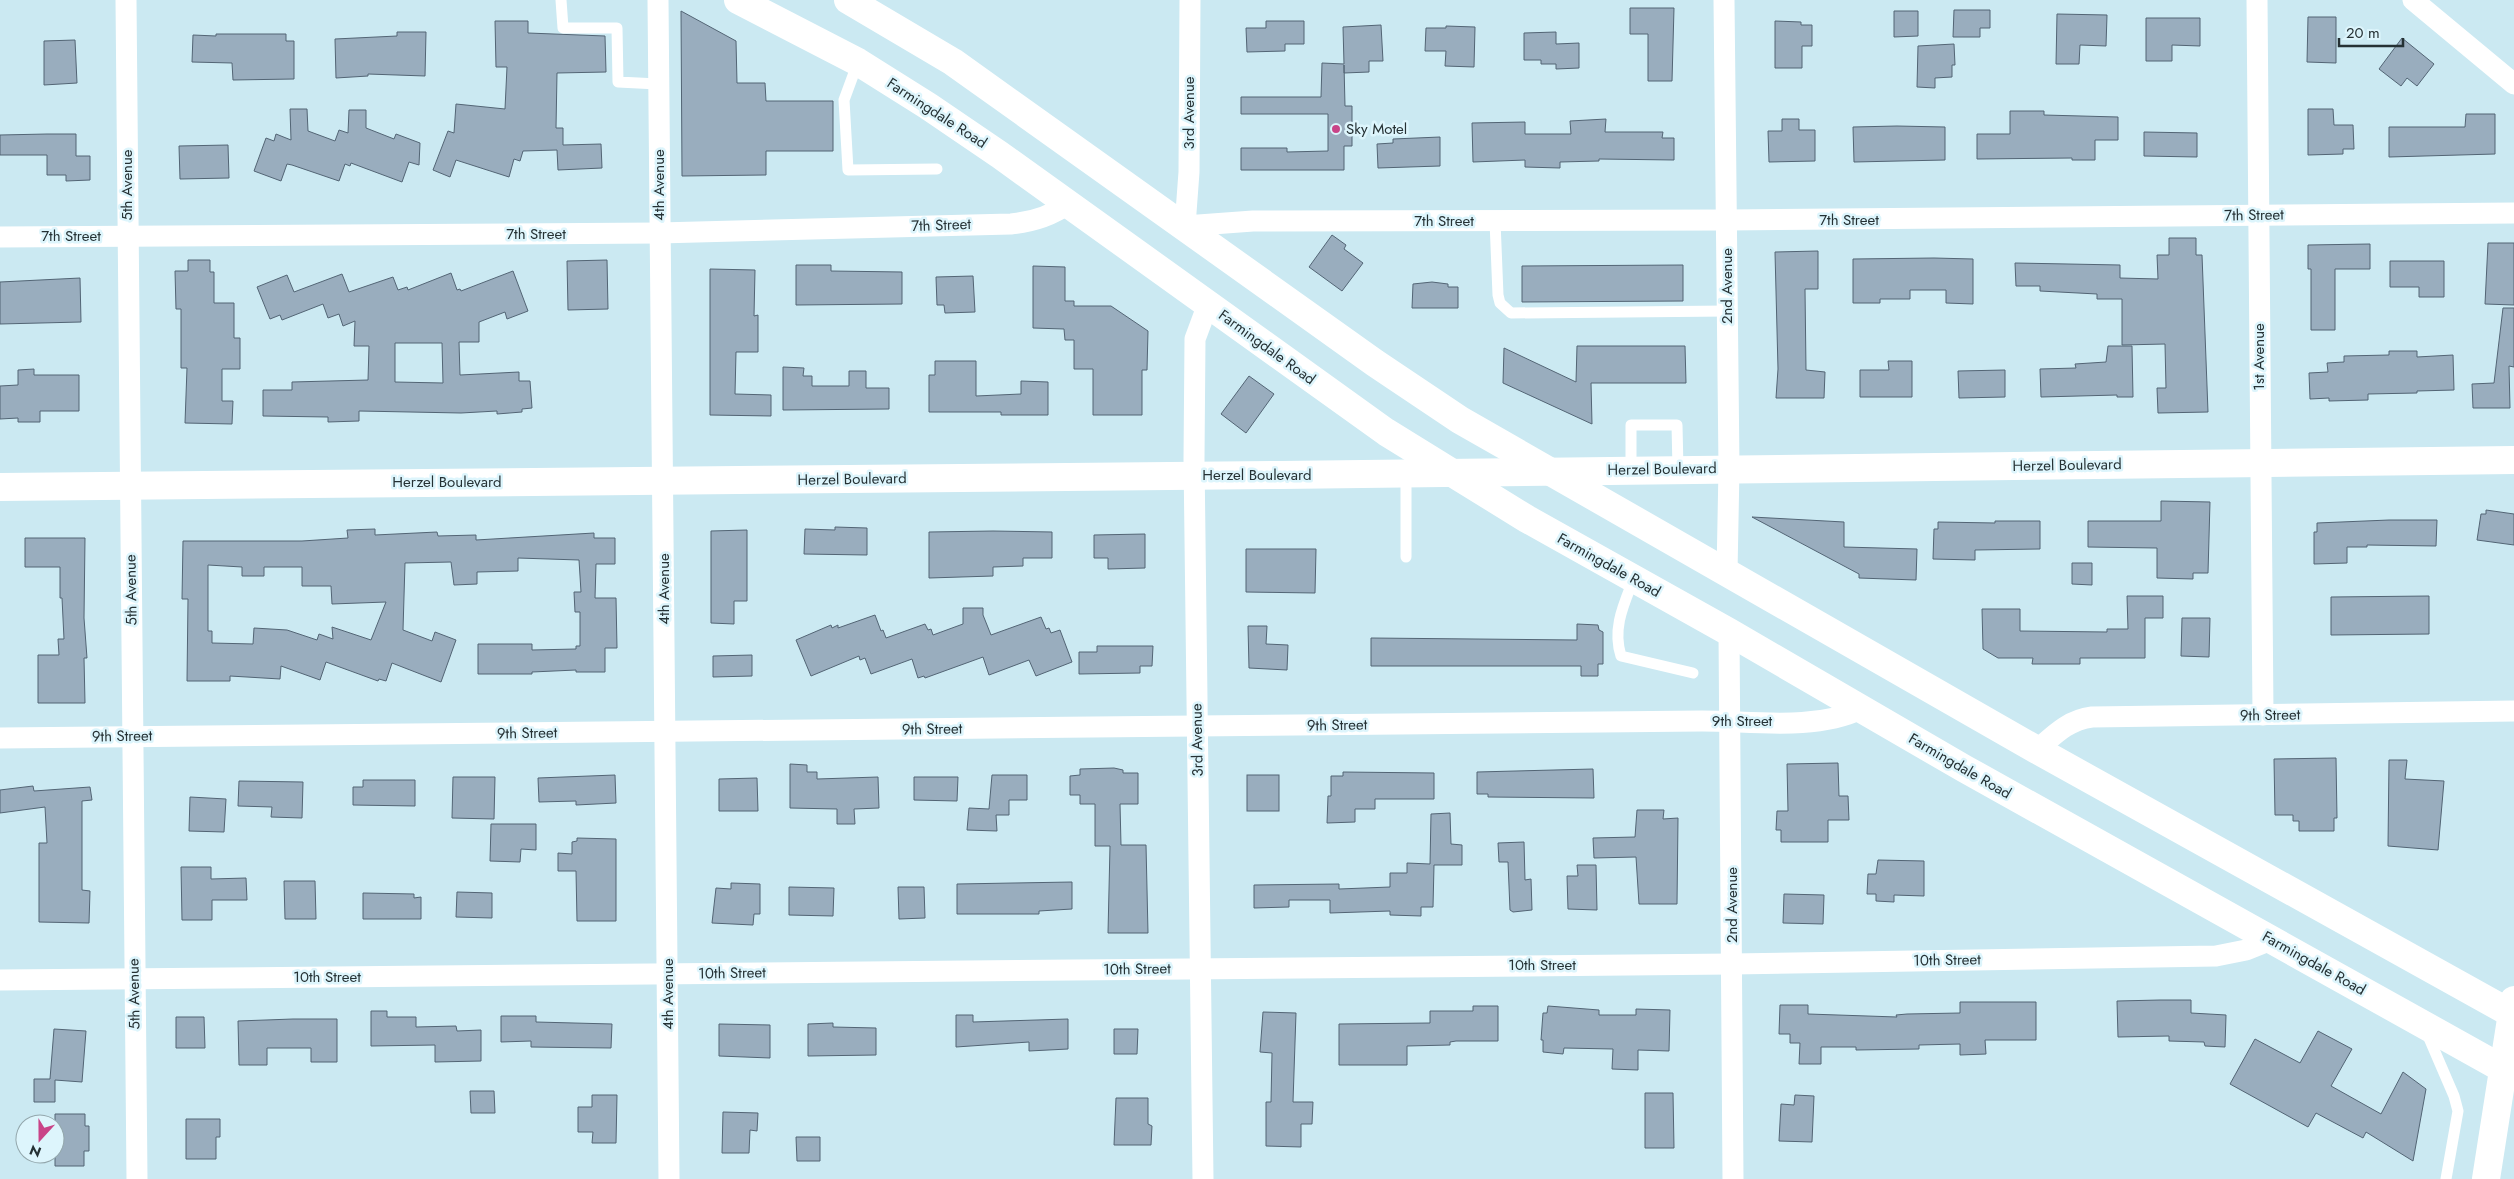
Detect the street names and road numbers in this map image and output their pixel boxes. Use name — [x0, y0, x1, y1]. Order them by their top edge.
street label: Farmingdale Road — [883, 72, 991, 154]
street label: 3rd Avenue — [1178, 76, 1200, 150]
street label: 5th Avenue — [116, 149, 138, 221]
street label: 4th Avenue — [648, 149, 670, 221]
street label: 7th Street — [2224, 203, 2284, 227]
street label: 7th Street — [1819, 209, 1879, 231]
street label: 7th Street — [1414, 210, 1474, 232]
street label: 7th Street — [911, 213, 972, 237]
street label: 7th Street — [506, 223, 566, 245]
street label: 7th Street — [41, 225, 101, 247]
street label: 2nd Avenue — [1716, 248, 1738, 324]
street label: Farmingdale Road — [1214, 304, 1320, 390]
street label: 1st Avenue — [2248, 323, 2270, 391]
street label: Herzel Boulevard — [2012, 453, 2122, 477]
street label: Herzel Boulevard — [1607, 457, 1717, 481]
street label: Herzel Boulevard — [1202, 464, 1312, 486]
street label: Herzel Boulevard — [797, 467, 907, 491]
street label: Herzel Boulevard — [392, 471, 502, 493]
street label: Farmingdale Road — [1553, 527, 1665, 603]
street label: 4th Avenue — [653, 553, 675, 625]
street label: 5th Avenue — [119, 554, 143, 626]
street label: 3rd Avenue — [1185, 703, 1209, 777]
street label: 9th Street — [2240, 703, 2301, 727]
street label: 9th Street — [1712, 710, 1773, 732]
street label: 9th Street — [1307, 713, 1368, 737]
street label: 9th Street — [902, 717, 963, 741]
street label: 9th Street — [497, 721, 558, 745]
street label: 9th Street — [92, 724, 153, 748]
street label: Farmingdale Road — [1905, 728, 2015, 804]
street label: 2nd Avenue — [1721, 867, 1743, 943]
street label: Farmingdale Road — [2258, 925, 2370, 1001]
street label: 10th Street — [1913, 948, 1981, 972]
street label: 10th Street — [1508, 954, 1576, 976]
street label: 10th Street — [1103, 957, 1171, 981]
street label: 5th Avenue — [122, 958, 146, 1030]
street label: 4th Avenue — [657, 958, 679, 1030]
street label: 10th Street — [698, 961, 766, 985]
street label: 10th Street — [293, 966, 361, 988]

